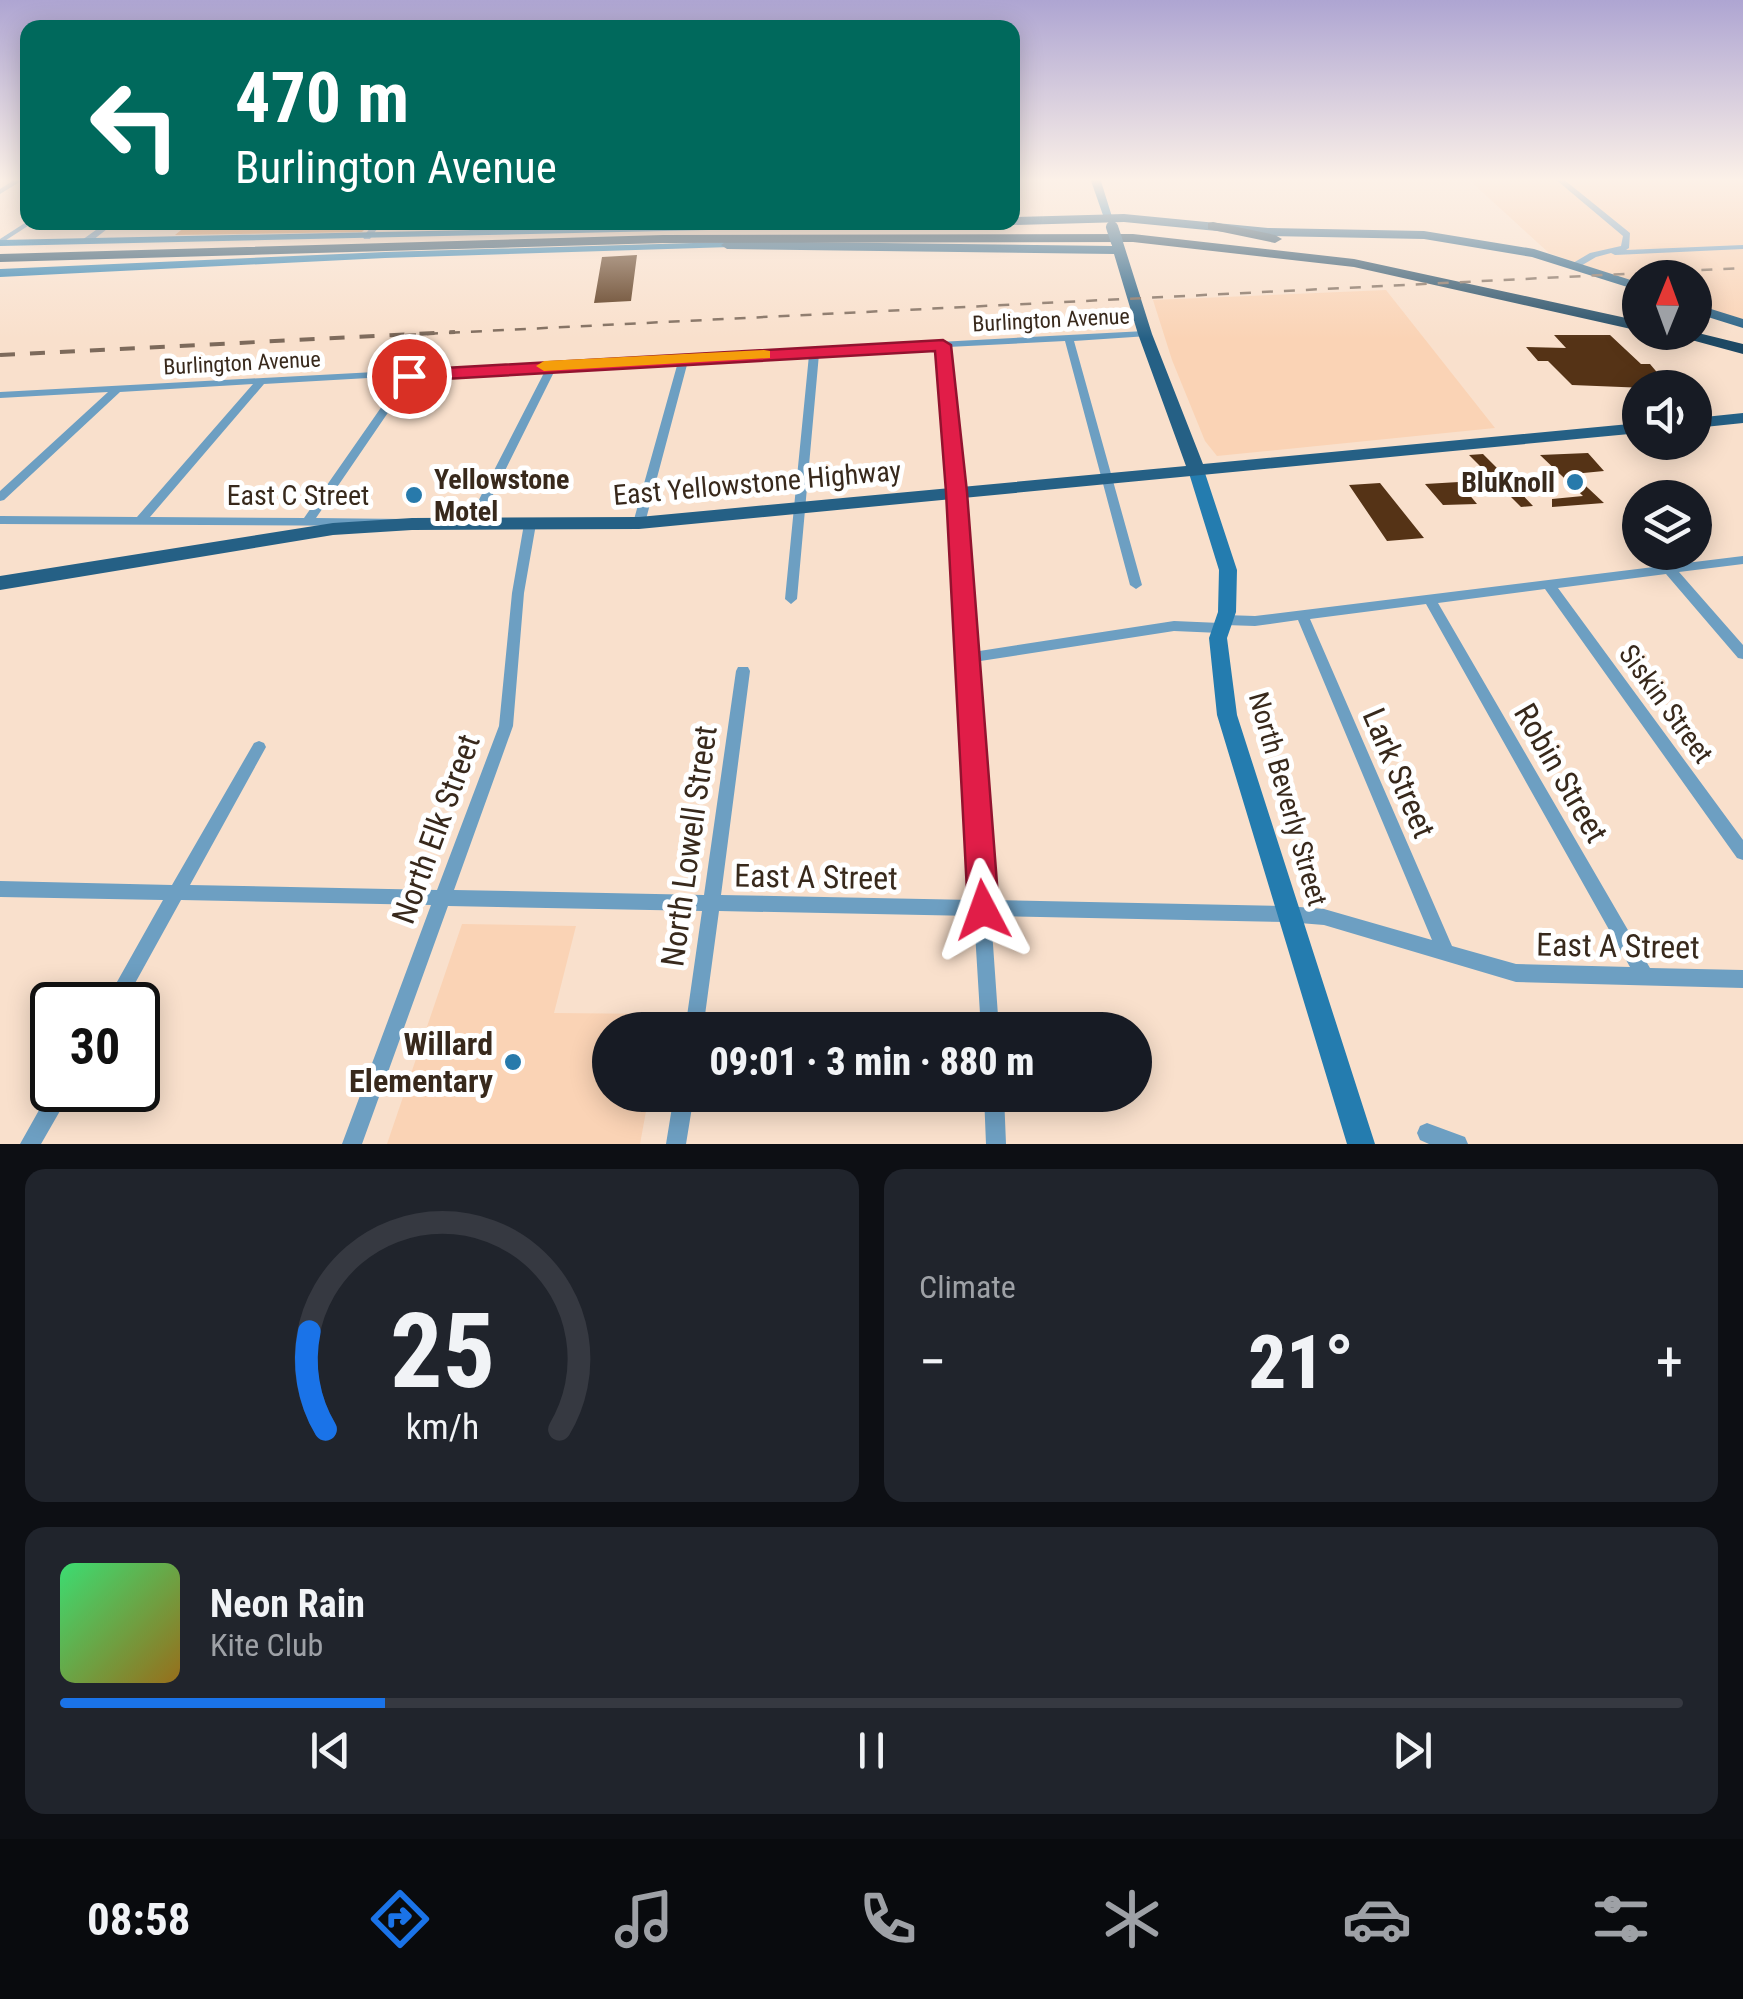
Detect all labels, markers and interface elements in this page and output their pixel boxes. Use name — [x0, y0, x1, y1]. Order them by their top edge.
text: 470 m — [235, 57, 409, 139]
icon: left — [70, 60, 200, 190]
text: Burlington Avenue — [235, 141, 557, 194]
north arrow — [1622, 260, 1712, 350]
map controls — [1622, 260, 1712, 570]
street label: Burlington Avenue — [972, 303, 1130, 337]
pin — [367, 334, 452, 419]
street label: Burlington Avenue — [163, 346, 321, 380]
icon: arrive — [382, 349, 437, 404]
button: sound — [1622, 370, 1712, 460]
street label: East Yellowstone Highway — [612, 454, 903, 512]
place label: Yellowstone Motel — [434, 463, 569, 528]
place label: BluKnoll — [1461, 466, 1555, 499]
marker: BluKnoll — [1564, 471, 1586, 493]
street label: East C Street — [227, 479, 369, 512]
button: layers — [1622, 480, 1712, 570]
marker: Yellowstone Motel — [403, 484, 425, 506]
street label: Siskin Street — [1612, 638, 1720, 770]
street label: North Beverly Street — [1242, 688, 1334, 910]
street label: Robin Street — [1506, 697, 1616, 849]
street label: Lark Street — [1355, 702, 1443, 844]
street label: North Lowell Street — [653, 723, 725, 969]
street label: North Elk Street — [384, 729, 488, 929]
street label: East A Street — [734, 857, 898, 897]
position arrow — [931, 858, 1035, 962]
street label: East A Street — [1536, 926, 1700, 966]
speed limit sign: 30 — [30, 982, 160, 1112]
place label: Willard Elementary — [349, 1025, 493, 1100]
text: 09:01 · 3 min · 880 m — [710, 1040, 1034, 1084]
marker: Willard Elementary — [502, 1051, 524, 1073]
text: Climate — [919, 1268, 1016, 1306]
text: 25 — [389, 1291, 495, 1412]
text: 21° — [1248, 1318, 1354, 1406]
text: − — [919, 1330, 947, 1394]
text: + — [1656, 1330, 1683, 1394]
text: km/h — [405, 1406, 479, 1448]
text: Neon Rain — [210, 1582, 365, 1626]
text: Kite Club — [210, 1626, 323, 1664]
icon: previous — [303, 1723, 358, 1778]
icon: pause — [844, 1723, 899, 1778]
icon: next — [1385, 1723, 1440, 1778]
icon: directions — [365, 1884, 435, 1954]
icon: music — [609, 1884, 679, 1954]
icon: phone — [853, 1884, 923, 1954]
icon: climate — [1097, 1884, 1167, 1954]
icon: car — [1342, 1884, 1412, 1954]
icon: filters — [1586, 1884, 1656, 1954]
text: 08:58 — [87, 1893, 190, 1946]

